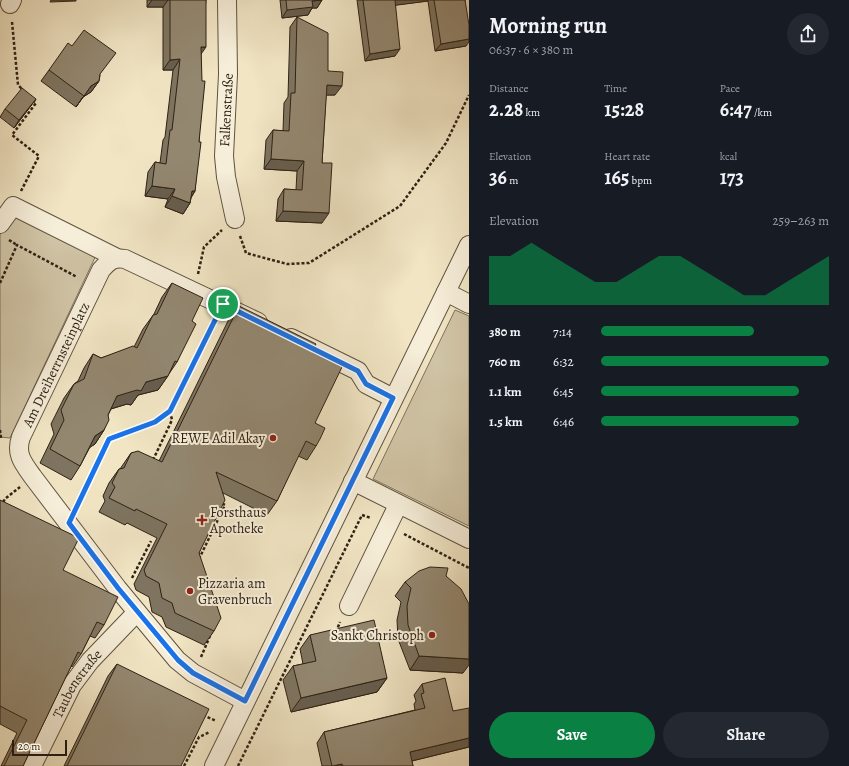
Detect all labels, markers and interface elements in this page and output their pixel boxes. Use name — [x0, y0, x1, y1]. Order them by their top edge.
text: Morning run — [489, 11, 607, 41]
button: share — [787, 13, 829, 55]
text: 06:37 · 6 × 380 m — [489, 41, 573, 58]
street label: Falkenstraße — [215, 73, 238, 147]
text: Distance — [489, 81, 528, 96]
text: Time — [604, 81, 627, 96]
text: Pace — [720, 81, 740, 96]
text: 2.28 — [489, 96, 523, 123]
text: 15:28 — [604, 96, 644, 123]
text: 6:47 — [720, 96, 752, 123]
text: km — [523, 105, 540, 120]
text: /km — [752, 105, 772, 120]
text: Elevation — [489, 149, 531, 164]
text: Heart rate — [604, 149, 650, 164]
text: kcal — [720, 149, 737, 164]
text: 36 — [489, 164, 507, 191]
text: 165 — [604, 164, 629, 191]
text: 173 — [720, 164, 744, 191]
text: m — [507, 173, 518, 188]
text: bpm — [629, 173, 652, 188]
text: Elevation — [489, 212, 539, 229]
text: 259–263 m — [772, 212, 829, 229]
pin — [206, 287, 240, 321]
icon: arrive — [212, 293, 234, 315]
street label: Am Dreiherrnsteinplatz — [18, 299, 94, 431]
text: 380 m — [489, 323, 521, 340]
text: 7:14 — [553, 323, 572, 340]
text: 760 m — [489, 353, 520, 370]
text: 6:32 — [553, 353, 574, 370]
text: 1.1 km — [489, 383, 522, 400]
text: 6:45 — [553, 383, 574, 400]
text: 1.5 km — [489, 413, 523, 430]
text: 6:46 — [553, 413, 574, 430]
place label: REWE Adil Akay — [171, 429, 266, 448]
marker: REWE Adil Akay — [268, 433, 278, 443]
place label: Forsthaus Apotheke — [209, 503, 266, 538]
marker: Forsthaus Apotheke — [197, 515, 207, 525]
place label: Pizzaria am Gravenbruch — [198, 574, 272, 609]
marker: Pizzaria am Gravenbruch — [185, 586, 195, 596]
place label: Sankt Christoph — [331, 626, 425, 645]
marker: Sankt Christoph — [427, 630, 437, 640]
street label: Taubenstraße — [48, 645, 106, 721]
button: Save — [489, 712, 655, 758]
button: Share — [663, 712, 829, 758]
scale bar — [12, 738, 67, 757]
text: 20 m — [18, 739, 40, 754]

